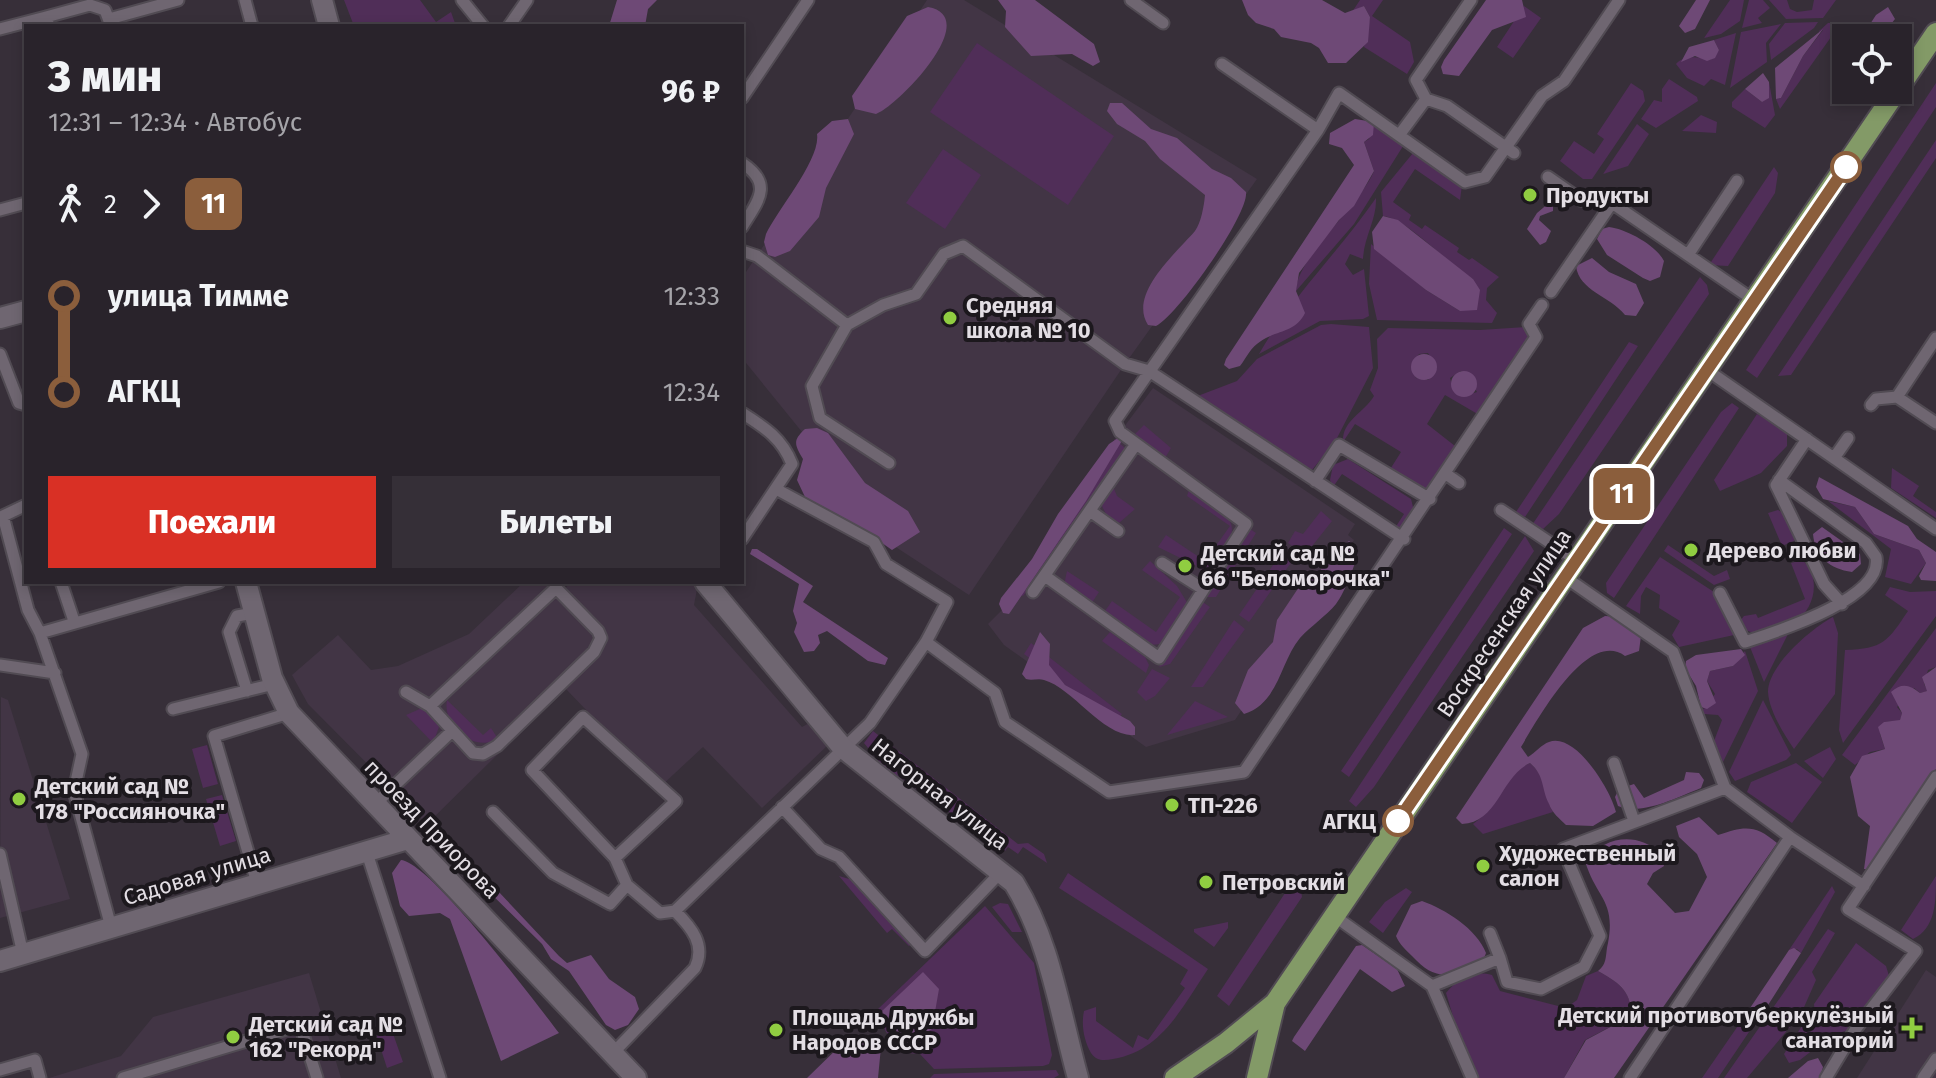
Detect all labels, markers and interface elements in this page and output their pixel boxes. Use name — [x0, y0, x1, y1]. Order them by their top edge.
map controls — [1832, 24, 1912, 104]
button: locate — [1832, 24, 1912, 104]
text: 3 мин — [48, 50, 162, 103]
text: 96 ₽ — [661, 74, 720, 110]
text: 12:31 – 12:34 · Автобус — [48, 107, 302, 138]
unlabelled marker — [1831, 152, 1861, 182]
icon: walk — [48, 182, 92, 226]
icon: forward — [129, 182, 173, 226]
place label: Продукты — [1546, 182, 1649, 209]
marker: Продукты — [1521, 186, 1539, 204]
text: 11 — [201, 187, 226, 220]
text: 2 — [104, 189, 117, 220]
text: улица Тимме — [108, 278, 289, 314]
text: 12:33 — [663, 281, 720, 312]
place label: Средняя школа № 10 — [966, 292, 1091, 344]
marker: Средняя школа № 10 — [941, 309, 959, 327]
text: АГКЦ — [108, 374, 180, 410]
text: 12:34 — [663, 377, 720, 408]
line badge: 11 — [1586, 468, 1658, 520]
button: Поехали — [48, 476, 376, 568]
button: Билеты — [392, 476, 720, 568]
text: 11 — [1609, 477, 1635, 510]
street label: Воскресенская улица — [1431, 524, 1577, 722]
place label: Дерево любви — [1706, 537, 1857, 564]
place label: Детский сад № 66 "Беломорочка" — [1200, 540, 1390, 592]
marker: Дерево любви — [1682, 541, 1700, 559]
marker: Детский сад № 66 "Беломорочка" — [1176, 557, 1194, 575]
street label: Нагорная улица — [866, 732, 1014, 856]
street label: проезд Приорова — [359, 754, 505, 904]
place label: Детский сад № 178 "Россияночка" — [34, 773, 225, 825]
marker: Детский сад № 178 "Россияночка" — [10, 790, 28, 808]
place label: ТП-226 — [1188, 792, 1258, 819]
marker: ТП-226 — [1163, 796, 1181, 814]
marker: АГКЦ — [1383, 806, 1413, 836]
place label: АГКЦ — [1322, 808, 1376, 835]
place label: Художественный салон — [1498, 840, 1676, 892]
street label: Садовая улица — [120, 841, 274, 911]
marker: Художественный салон — [1474, 857, 1492, 875]
place label: Петровский — [1222, 869, 1345, 896]
marker: Петровский — [1197, 873, 1215, 891]
place label: Детский противотуберкулёзный санаторий — [1557, 1002, 1894, 1054]
place label: Площадь Дружбы Народов СССР — [792, 1004, 975, 1056]
place label: Детский сад № 162 "Рекорд" — [248, 1011, 403, 1063]
marker: Детский противотуберкулёзный санаторий — [1901, 1017, 1923, 1039]
marker: Площадь Дружбы Народов СССР — [767, 1021, 785, 1039]
marker: Детский сад № 162 "Рекорд" — [224, 1028, 242, 1046]

